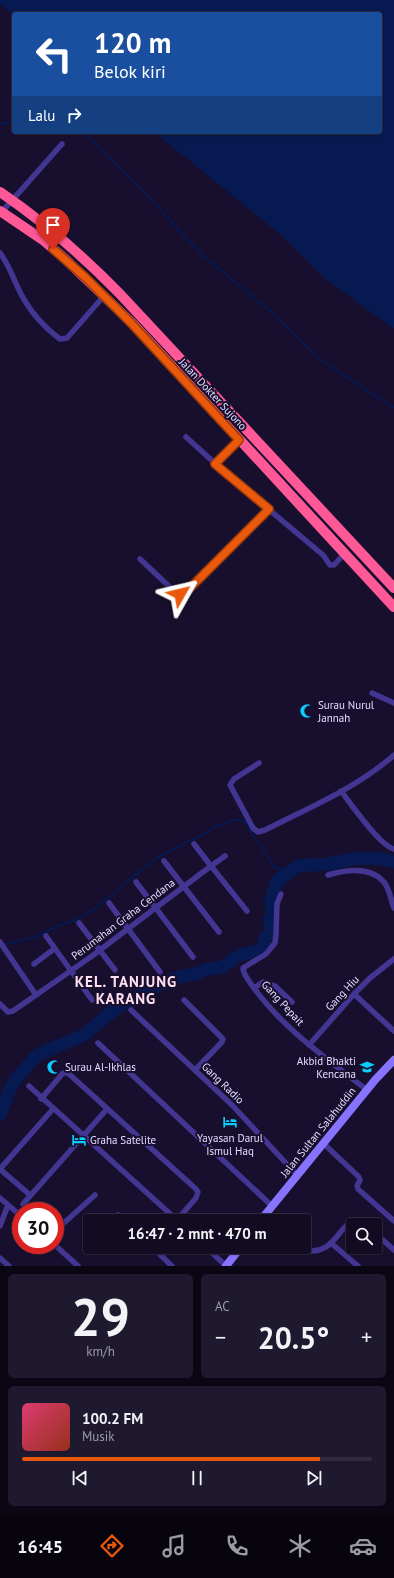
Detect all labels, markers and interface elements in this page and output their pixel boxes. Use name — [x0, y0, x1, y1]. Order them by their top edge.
text: 120 m — [94, 24, 171, 61]
icon: left — [28, 28, 80, 80]
text: Belok kiri — [94, 60, 166, 83]
icon: right — [63, 104, 85, 126]
text: Lalu — [28, 106, 55, 125]
pin — [36, 208, 70, 249]
icon: arrive — [42, 214, 64, 236]
street label: Jalan Dokter Sujono — [175, 354, 250, 433]
position arrow — [159, 573, 201, 615]
place label: Surau Nurul Jannah — [317, 698, 375, 725]
mosque icon: Surau Nurul Jannah — [299, 703, 315, 719]
street label: Perumahan Graha Cendana — [68, 875, 178, 963]
district label: KEL. TANJUNG KARANG — [75, 972, 177, 1008]
street label: Gang Hiu — [322, 972, 362, 1014]
street label: Gang Pepait — [259, 978, 308, 1029]
place label: Akbid Bhakti Kencana — [297, 1054, 356, 1081]
mosque icon: Surau Al-Ikhlas — [46, 1059, 62, 1075]
street label: Gang Radio — [199, 1059, 247, 1107]
school or university icon: Akbid Bhakti Kencana — [359, 1059, 375, 1075]
place label: Surau Al-Ikhlas — [65, 1060, 136, 1074]
street label: Jalan Sultan Salahuddin — [277, 1084, 359, 1181]
hotel icon: Yayasan Darul Ismul Haq — [222, 1114, 238, 1130]
place label: Yayasan Darul Ismul Haq — [197, 1131, 264, 1158]
hotel icon: Graha Satelite — [71, 1132, 87, 1148]
place label: Graha Satelite — [90, 1133, 157, 1147]
speed limit sign: 30 — [12, 1202, 64, 1254]
map controls — [346, 1218, 382, 1254]
button: search — [346, 1218, 382, 1254]
text: 16:47 · 2 mnt · 470 m — [127, 1224, 267, 1243]
text: 29 — [71, 1283, 130, 1350]
text: AC — [215, 1298, 230, 1315]
text: 20.5° — [258, 1318, 329, 1357]
text: − — [215, 1323, 226, 1351]
text: + — [361, 1323, 372, 1351]
text: km/h — [86, 1343, 115, 1360]
text: 100.2 FM — [82, 1409, 143, 1428]
text: Musik — [82, 1428, 114, 1445]
icon: previous — [69, 1467, 91, 1489]
icon: pause — [186, 1467, 208, 1489]
icon: next — [303, 1467, 325, 1489]
icon: directions — [98, 1532, 126, 1560]
icon: music — [160, 1532, 188, 1560]
icon: phone — [223, 1532, 251, 1560]
icon: climate — [286, 1532, 314, 1560]
icon: car — [349, 1532, 377, 1560]
text: 16:45 — [17, 1535, 63, 1558]

